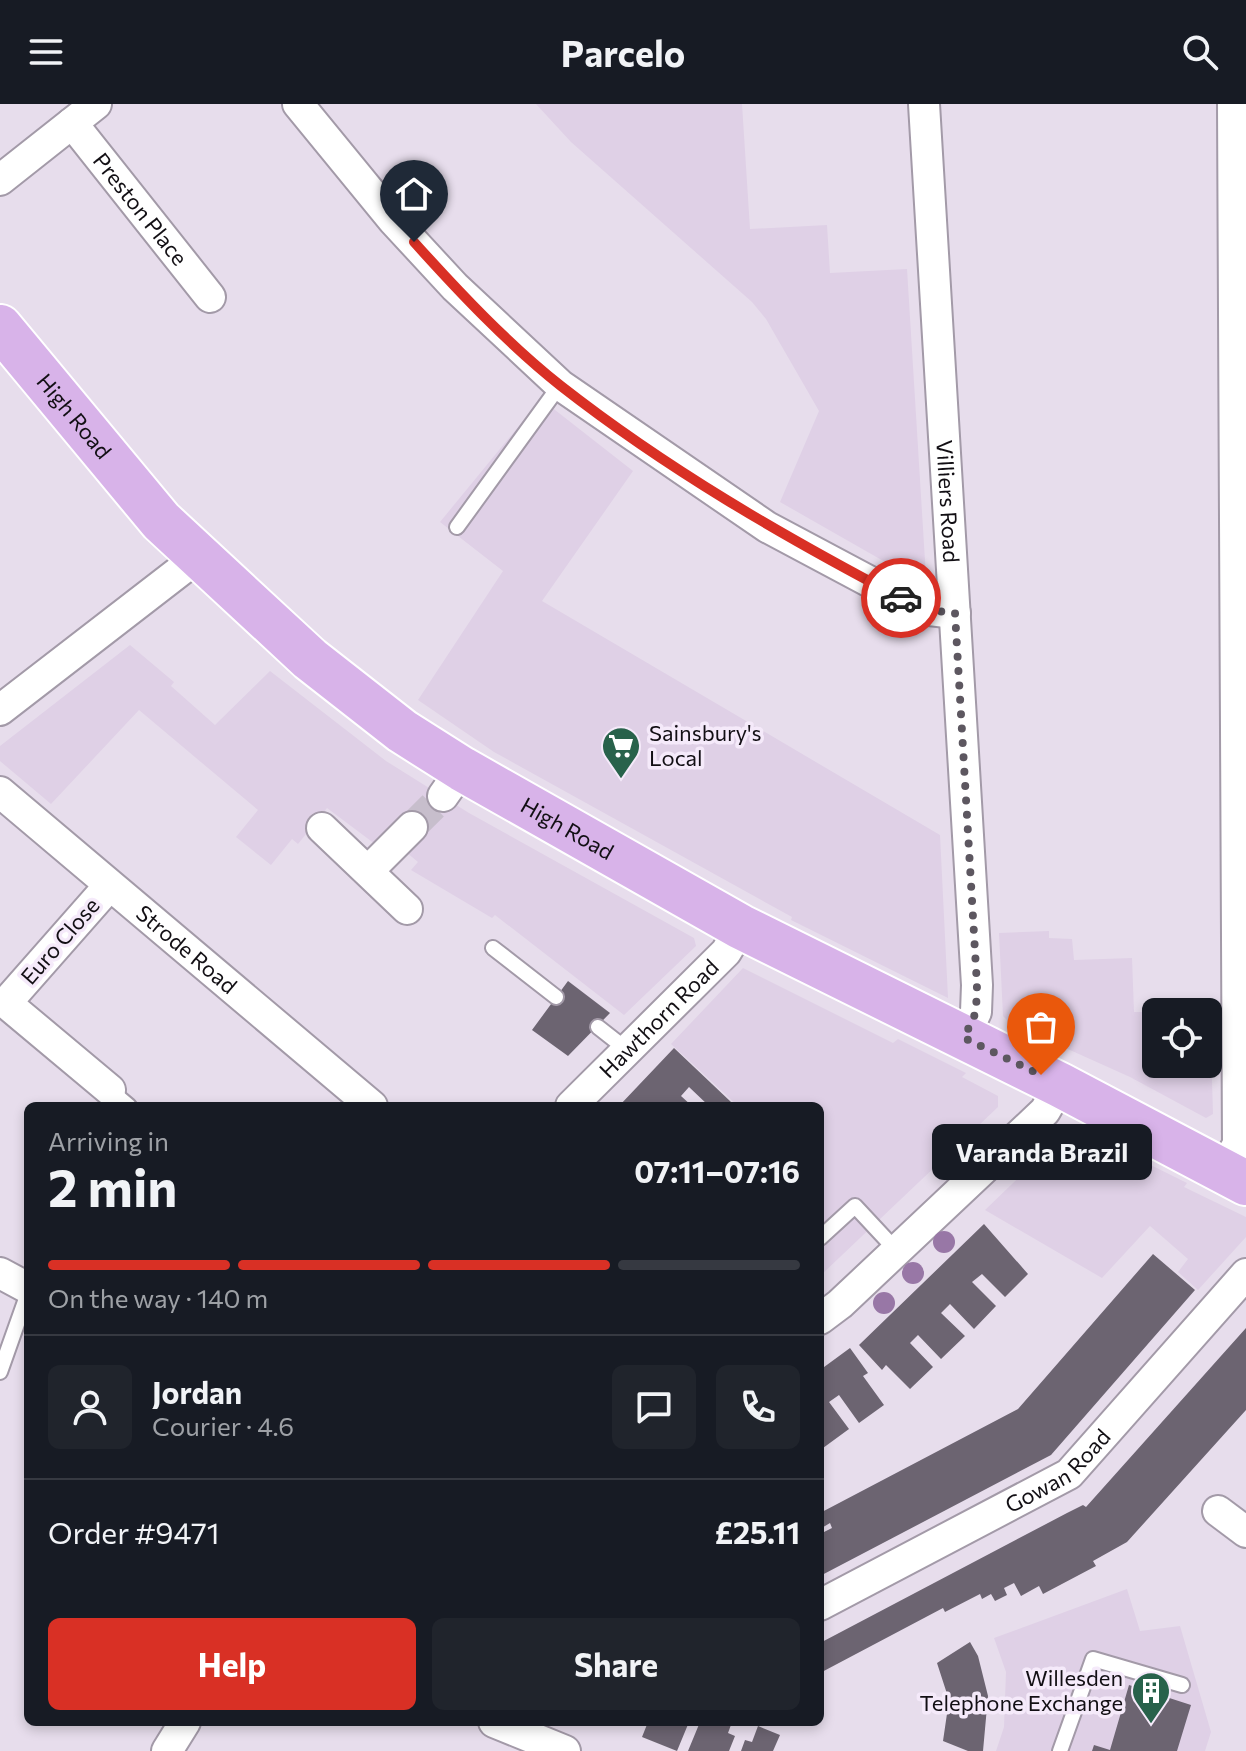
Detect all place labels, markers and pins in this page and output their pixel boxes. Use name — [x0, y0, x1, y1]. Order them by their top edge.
pin — [380, 160, 448, 242]
place label: Sainsbury's Local — [649, 719, 762, 771]
supermarket icon: Sainsbury's Local — [600, 725, 642, 780]
pin — [1007, 993, 1075, 1075]
callout: Varanda Brazil — [931, 1123, 1151, 1179]
place label: Willesden Telephone Exchange — [919, 1664, 1123, 1716]
building icon: Willesden Telephone Exchange — [1130, 1670, 1172, 1725]

